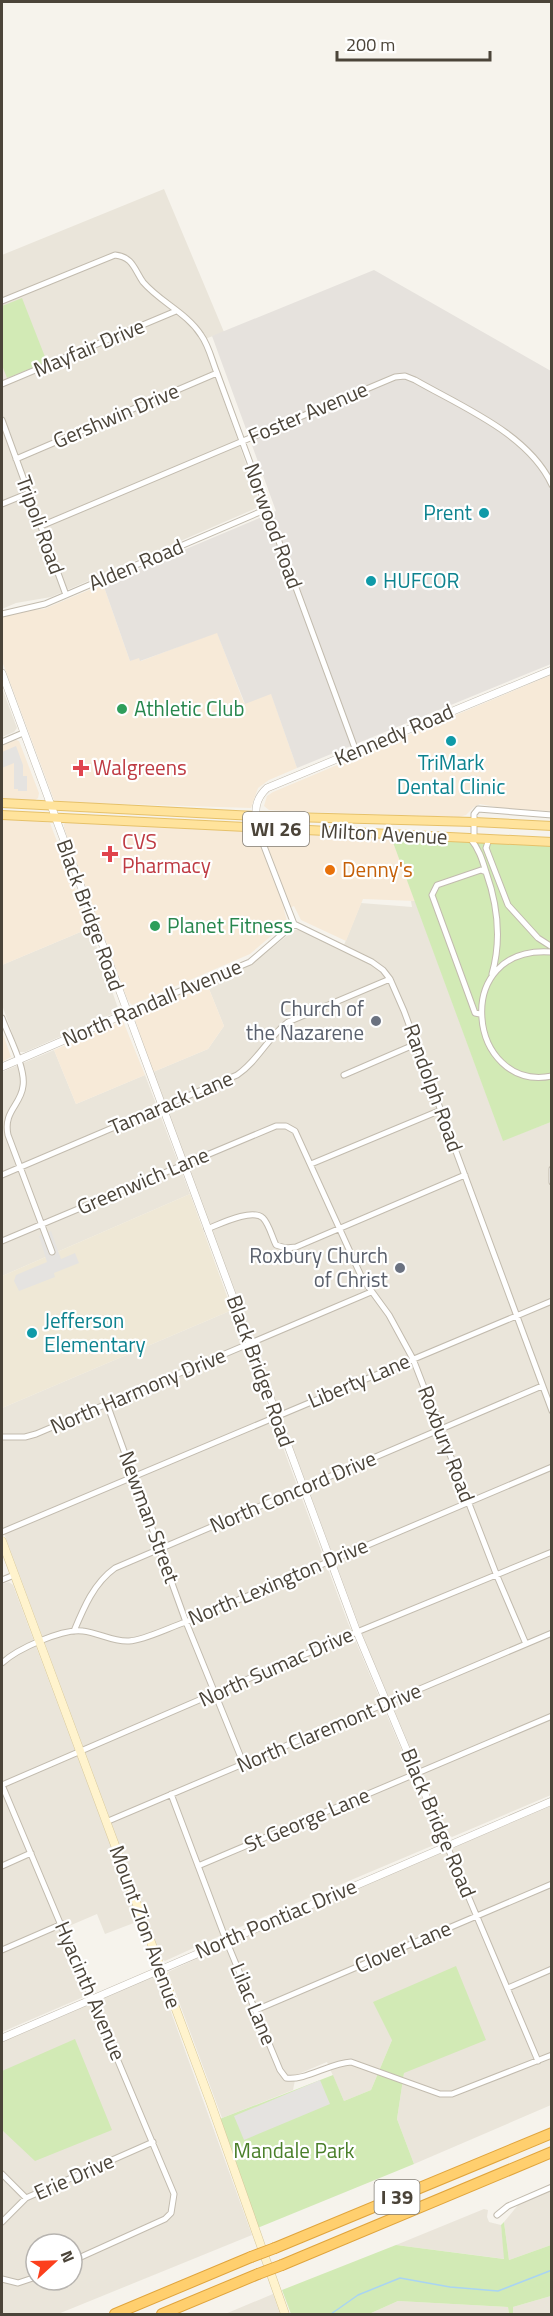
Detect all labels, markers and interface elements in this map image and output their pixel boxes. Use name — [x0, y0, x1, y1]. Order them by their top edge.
scale bar — [337, 24, 490, 62]
text: 200 m — [346, 31, 395, 58]
street label: Mayfair Drive — [28, 309, 149, 385]
street label: Foster Avenue — [243, 373, 372, 452]
street label: Gershwin Drive — [48, 374, 184, 456]
street label: Norwood Road — [236, 458, 312, 593]
street label: Tripoli Road — [8, 471, 74, 578]
place label: Prent — [423, 496, 473, 528]
marker: Prent — [477, 506, 491, 520]
street label: Alden Road — [83, 530, 188, 598]
place label: HUFCOR — [383, 564, 460, 596]
marker: HUFCOR — [364, 574, 378, 588]
place label: Athletic Club — [134, 692, 244, 724]
street label: Kennedy Road — [329, 695, 458, 774]
marker: Athletic Club — [115, 702, 129, 716]
marker: TriMark Dental Clinic — [444, 734, 458, 748]
place label: TriMark Dental Clinic — [397, 746, 505, 802]
place label: Walgreens — [93, 751, 187, 783]
marker: Walgreens — [74, 761, 88, 775]
road number: WI 26 — [243, 812, 309, 846]
street label: Milton Avenue — [320, 814, 448, 852]
place label: CVS Pharmacy — [122, 825, 211, 881]
street label: Black Bridge Road — [49, 834, 133, 995]
marker: CVS Pharmacy — [103, 847, 117, 861]
place label: Denny's — [342, 853, 413, 885]
marker: Denny's — [323, 863, 337, 877]
place label: Planet Fitness — [167, 909, 293, 941]
marker: Planet Fitness — [148, 919, 162, 933]
street label: North Randall Avenue — [57, 950, 246, 1054]
place label: Church of the Nazarene — [246, 992, 364, 1048]
marker: Church of the Nazarene — [369, 1014, 383, 1028]
street label: Randolph Road — [396, 1019, 472, 1156]
street label: Tamarack Lane — [104, 1062, 238, 1143]
street label: Greenwich Lane — [72, 1138, 214, 1222]
place label: Roxbury Church of Christ — [249, 1239, 389, 1295]
marker: Roxbury Church of Christ — [393, 1261, 407, 1275]
street label: Black Bridge Road — [219, 1290, 303, 1451]
place label: Jefferson Elementary — [44, 1304, 146, 1360]
marker: Jefferson Elementary — [25, 1326, 39, 1340]
street label: North Harmony Drive — [45, 1339, 230, 1442]
street label: Liberty Lane — [303, 1344, 415, 1416]
street label: Roxbury Road — [410, 1381, 484, 1507]
street label: North Concord Drive — [204, 1442, 381, 1541]
street label: Newman Street — [111, 1446, 189, 1588]
street label: North Lexington Drive — [183, 1529, 373, 1633]
street label: North Sumac Drive — [193, 1618, 358, 1714]
street label: North Claremont Drive — [231, 1674, 426, 1780]
street label: Black Bridge Road — [393, 1743, 485, 1902]
street label: St George Lane — [239, 1778, 374, 1860]
street label: Mount Zion Avenue — [102, 1841, 190, 2013]
street label: North Pontiac Drive — [190, 1870, 361, 1967]
street label: Clover Lane — [349, 1911, 456, 1981]
street label: Hyacinth Avenue — [47, 1916, 135, 2065]
street label: Lilac Lane — [222, 1958, 286, 2050]
park label: Mandale Park — [233, 2134, 355, 2166]
street label: Erie Drive — [28, 2144, 119, 2208]
road number: I 39 — [374, 2180, 420, 2214]
north arrow — [24, 2232, 84, 2292]
text: N — [55, 2247, 81, 2266]

